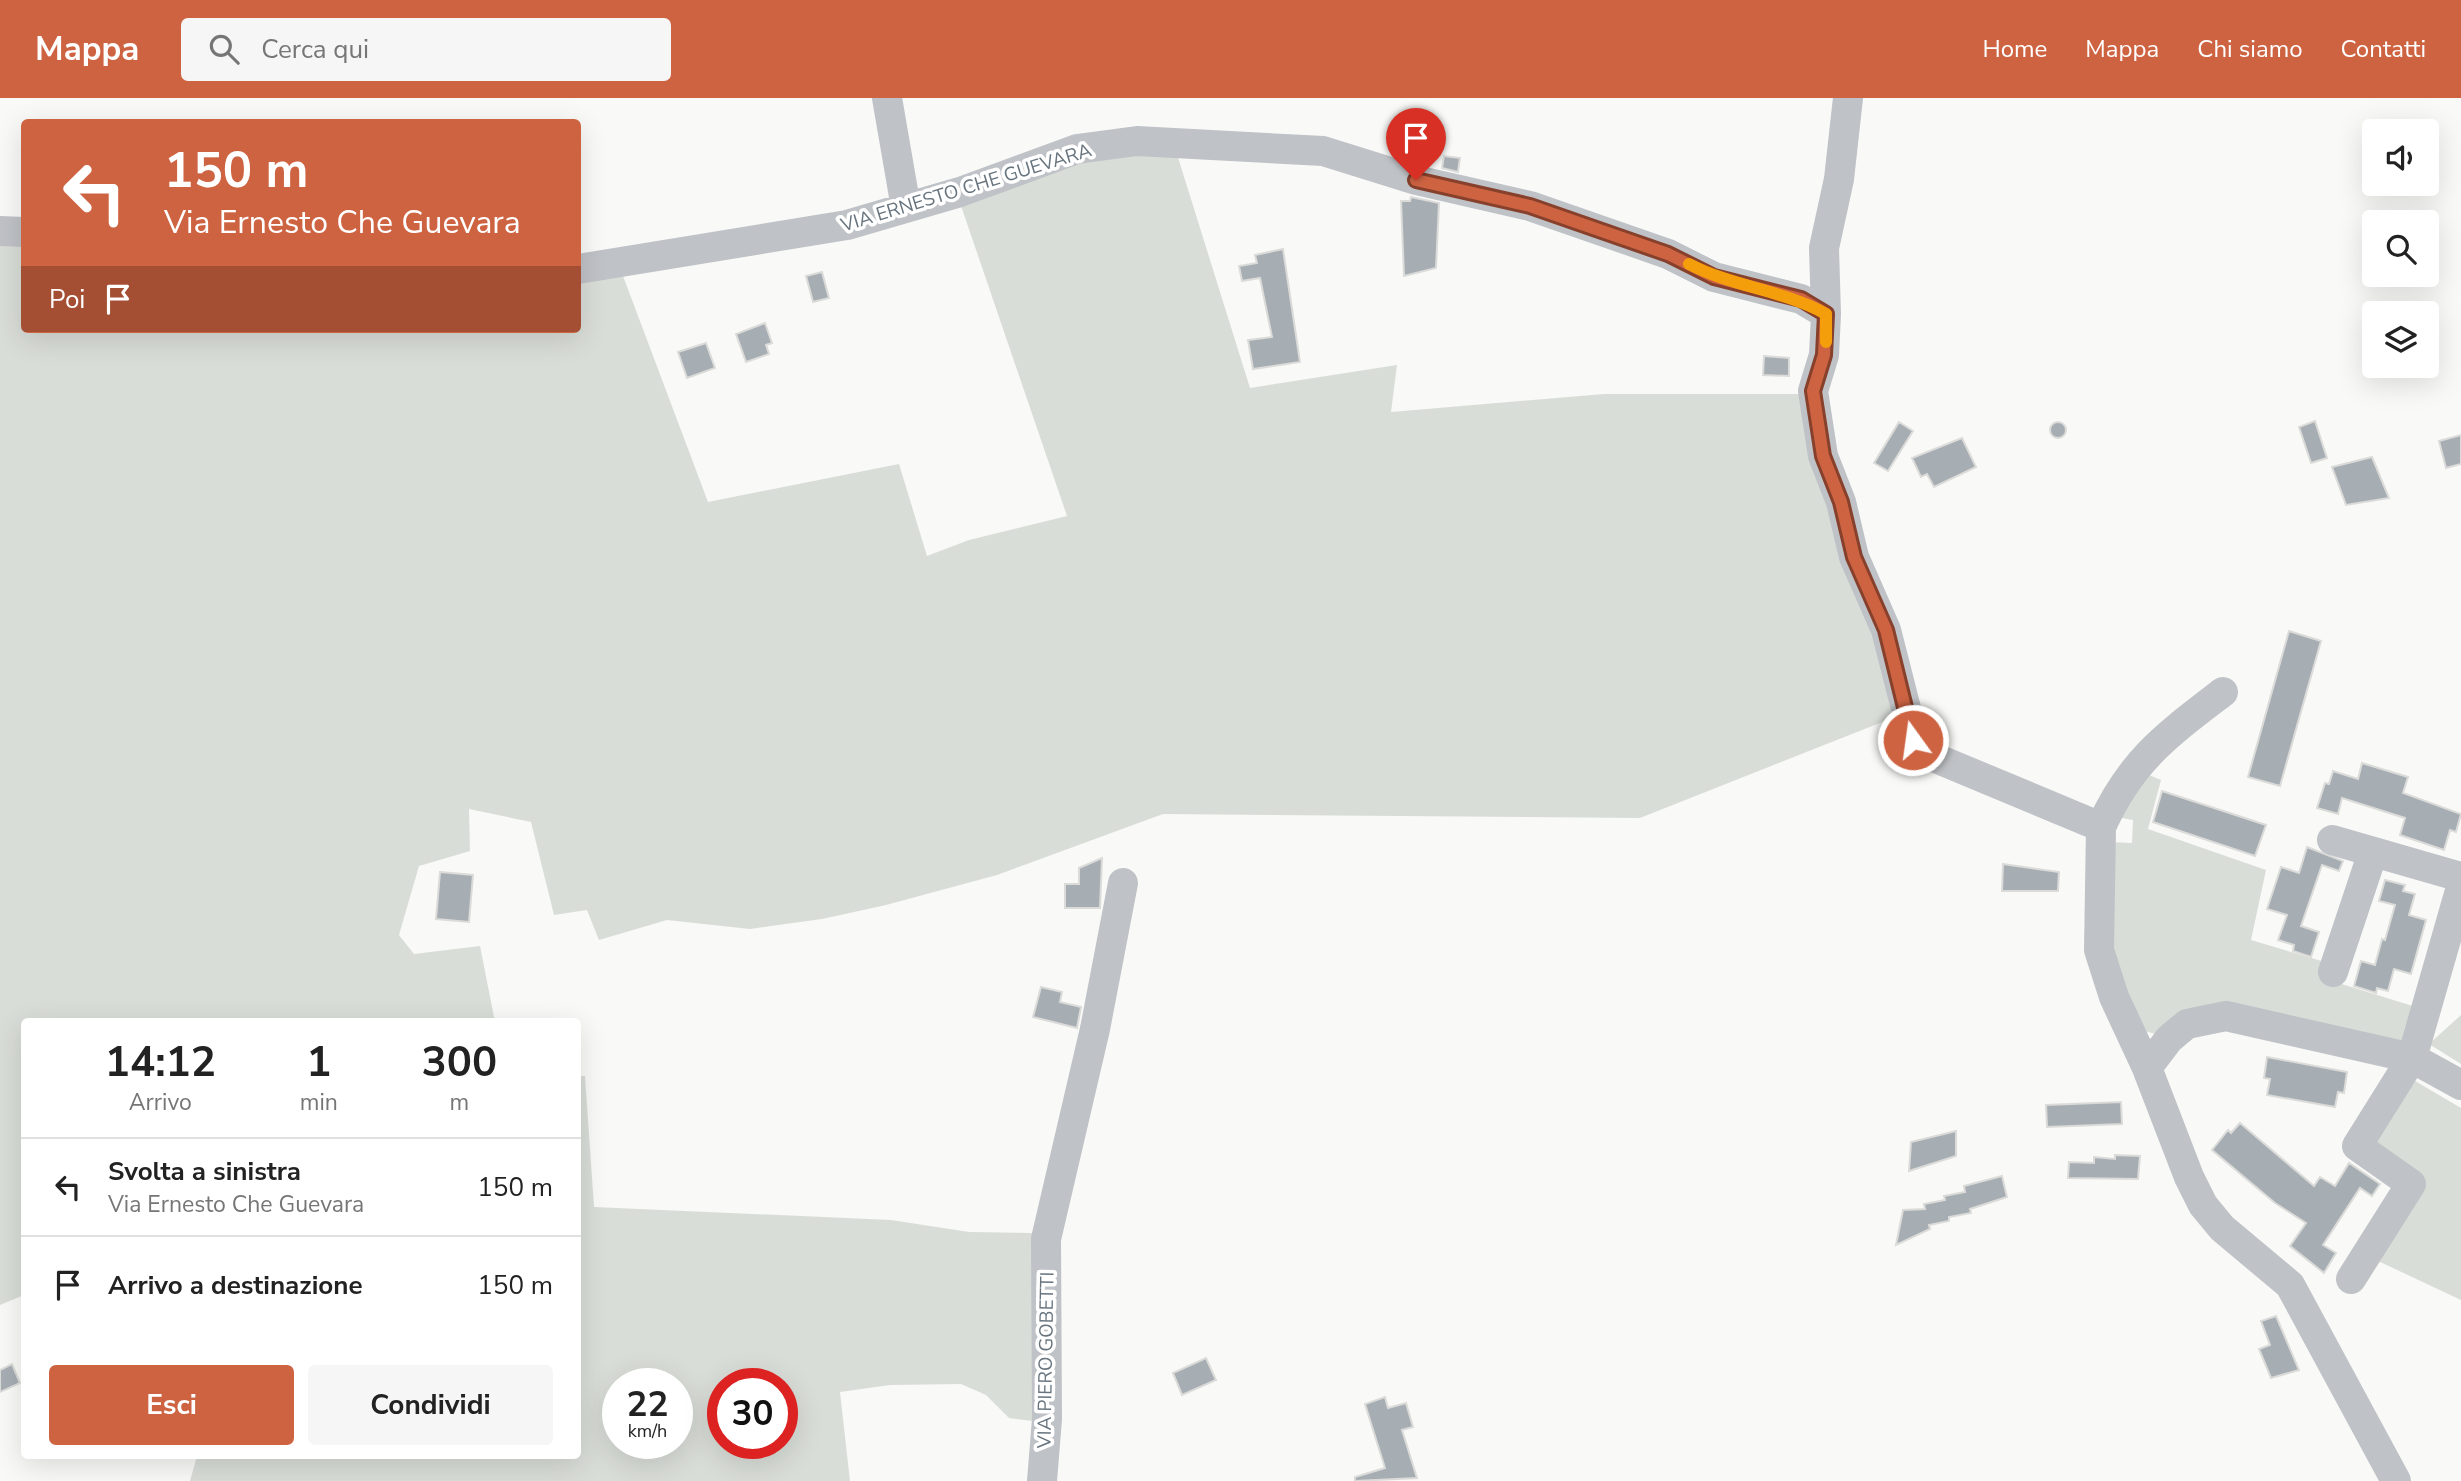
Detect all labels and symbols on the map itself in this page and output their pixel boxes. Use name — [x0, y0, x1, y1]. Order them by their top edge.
pin — [1386, 108, 1446, 180]
street label: VIA ERNESTO CHE GUEVARA — [837, 137, 1095, 239]
position arrow — [1876, 703, 1950, 777]
street label: VIA PIERO GOBETTI — [1031, 1271, 1061, 1450]
speed limit sign: 30 — [707, 1368, 798, 1459]

